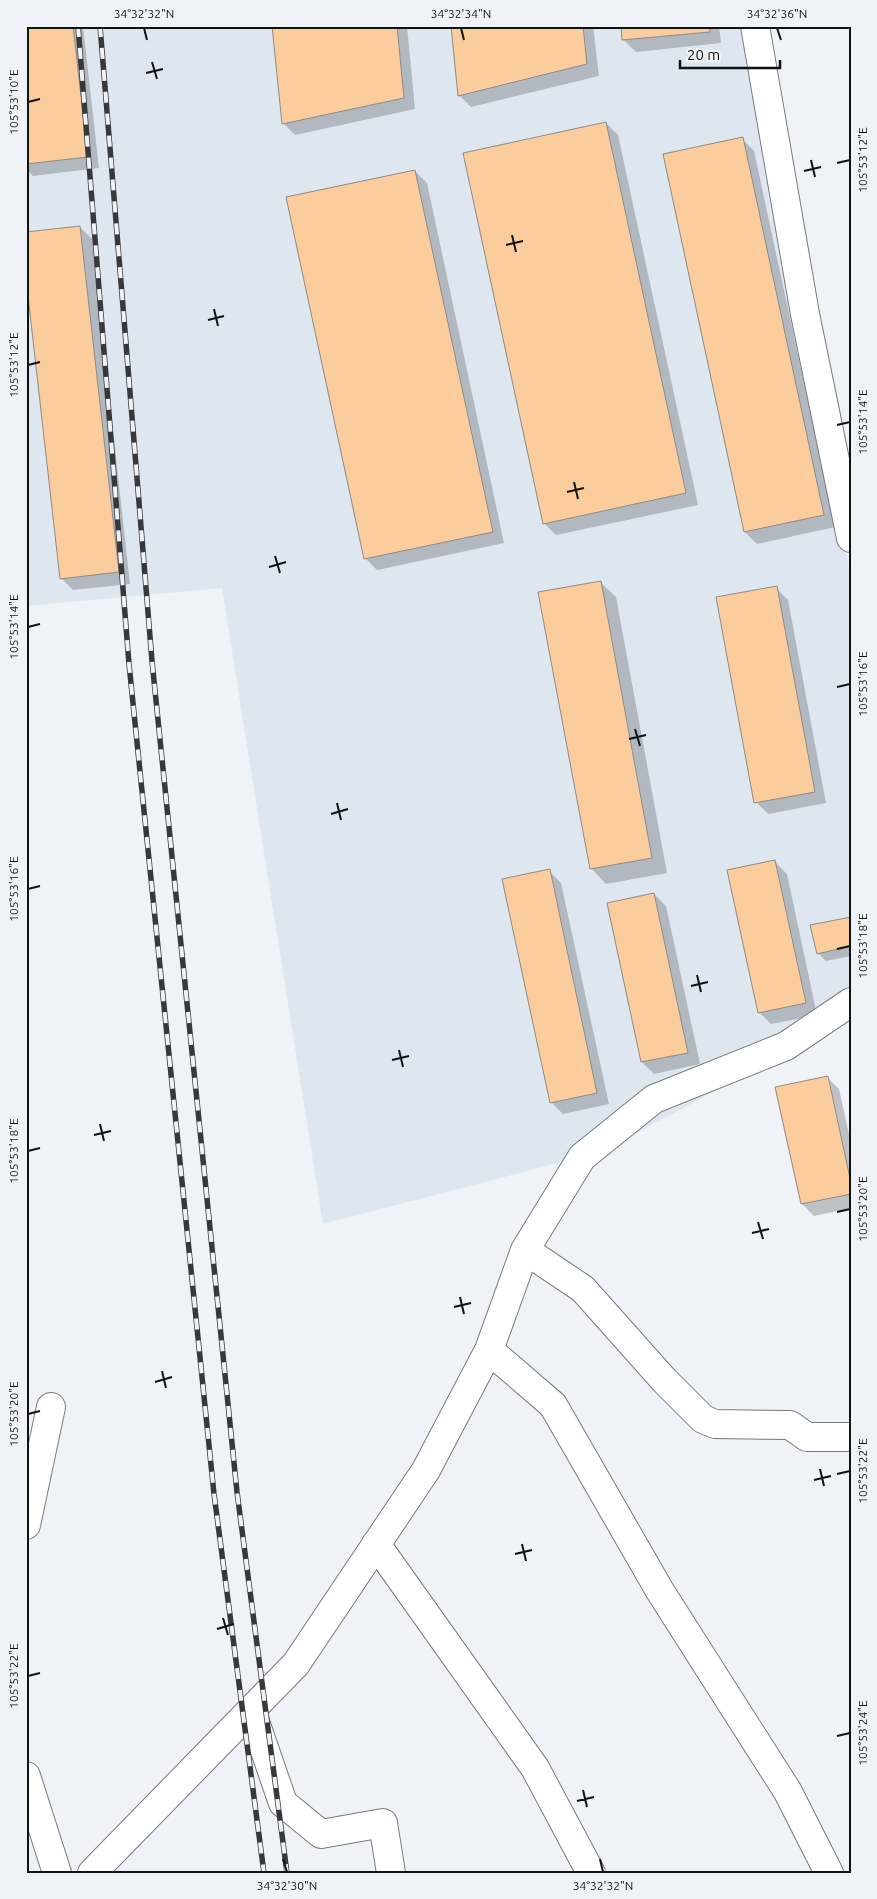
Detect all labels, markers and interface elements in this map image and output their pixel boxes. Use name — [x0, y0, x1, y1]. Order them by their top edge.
text: 34°32'32"N — [114, 7, 174, 20]
text: 34°32'34"N — [431, 7, 491, 20]
text: 34°32'36"N — [747, 7, 807, 20]
scale bar — [680, 38, 780, 70]
text: 20 m — [687, 46, 720, 63]
text: 105°53'10"E — [7, 69, 20, 135]
text: 105°53'12"E — [856, 127, 869, 193]
text: 105°53'12"E — [7, 332, 20, 398]
text: 105°53'14"E — [856, 389, 869, 455]
text: 105°53'14"E — [7, 594, 20, 660]
text: 105°53'16"E — [856, 651, 869, 717]
text: 105°53'16"E — [7, 856, 20, 922]
text: 105°53'18"E — [856, 913, 869, 979]
text: 105°53'18"E — [7, 1118, 20, 1184]
text: 105°53'20"E — [856, 1176, 869, 1242]
text: 105°53'20"E — [7, 1381, 20, 1447]
text: 105°53'22"E — [856, 1438, 869, 1504]
text: 105°53'22"E — [7, 1643, 20, 1709]
text: 105°53'24"E — [856, 1700, 869, 1766]
text: 34°32'30"N — [257, 1879, 317, 1892]
text: 34°32'32"N — [573, 1879, 633, 1892]

